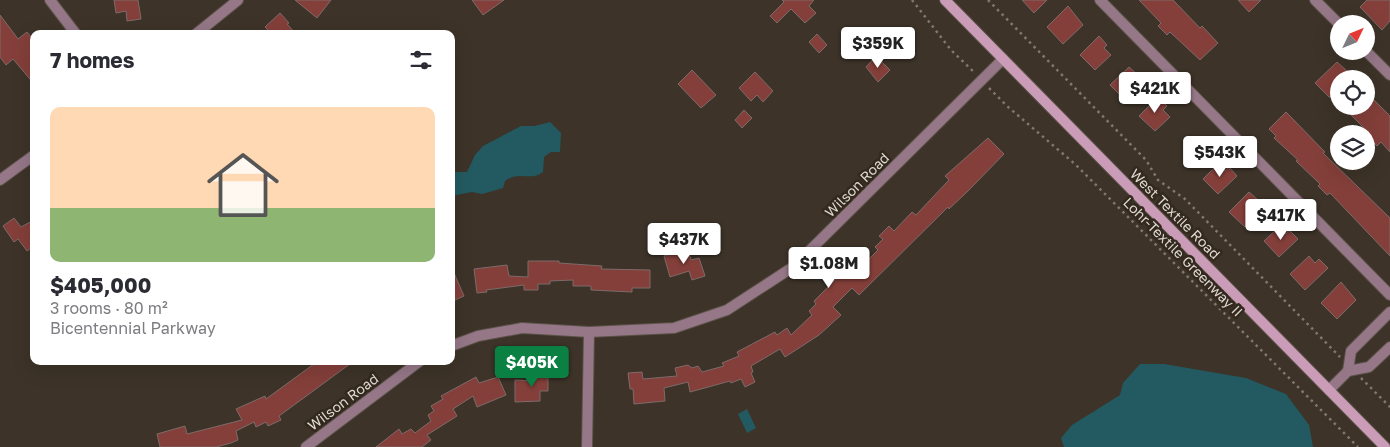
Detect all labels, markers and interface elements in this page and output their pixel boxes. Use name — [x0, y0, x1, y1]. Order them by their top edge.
north arrow — [1330, 15, 1375, 60]
map controls — [1330, 15, 1375, 170]
pin: $359K — [843, 27, 913, 69]
text: $359K — [852, 33, 904, 53]
icon: filters — [407, 46, 435, 74]
text: 7 homes — [50, 47, 135, 73]
button: locate — [1330, 70, 1375, 115]
pin: $421K — [1120, 72, 1190, 114]
text: $421K — [1130, 78, 1180, 98]
button: layers — [1330, 125, 1375, 170]
pin: $543K — [1185, 136, 1255, 178]
icon: home — [198, 140, 288, 230]
text: $543K — [1194, 142, 1246, 162]
street label: Wilson Road — [821, 149, 892, 220]
street label: West Textile Road — [1127, 165, 1224, 262]
street label: Lohr-Textile Greenway II — [1120, 193, 1247, 320]
pin: $417K — [1246, 198, 1316, 241]
text: $417K — [1256, 205, 1306, 225]
pin: $437K — [649, 222, 719, 265]
text: $437K — [659, 229, 709, 249]
pin: $1.08M — [788, 246, 870, 289]
text: $1.08M — [800, 253, 858, 273]
text: $405,000 — [50, 272, 151, 298]
text: 3 rooms · 80 m² — [50, 298, 168, 318]
text: Bicentennial Parkway — [50, 318, 216, 338]
pin: $405K — [497, 346, 567, 388]
text: $405K — [506, 352, 558, 372]
street label: Wilson Road — [304, 370, 381, 434]

